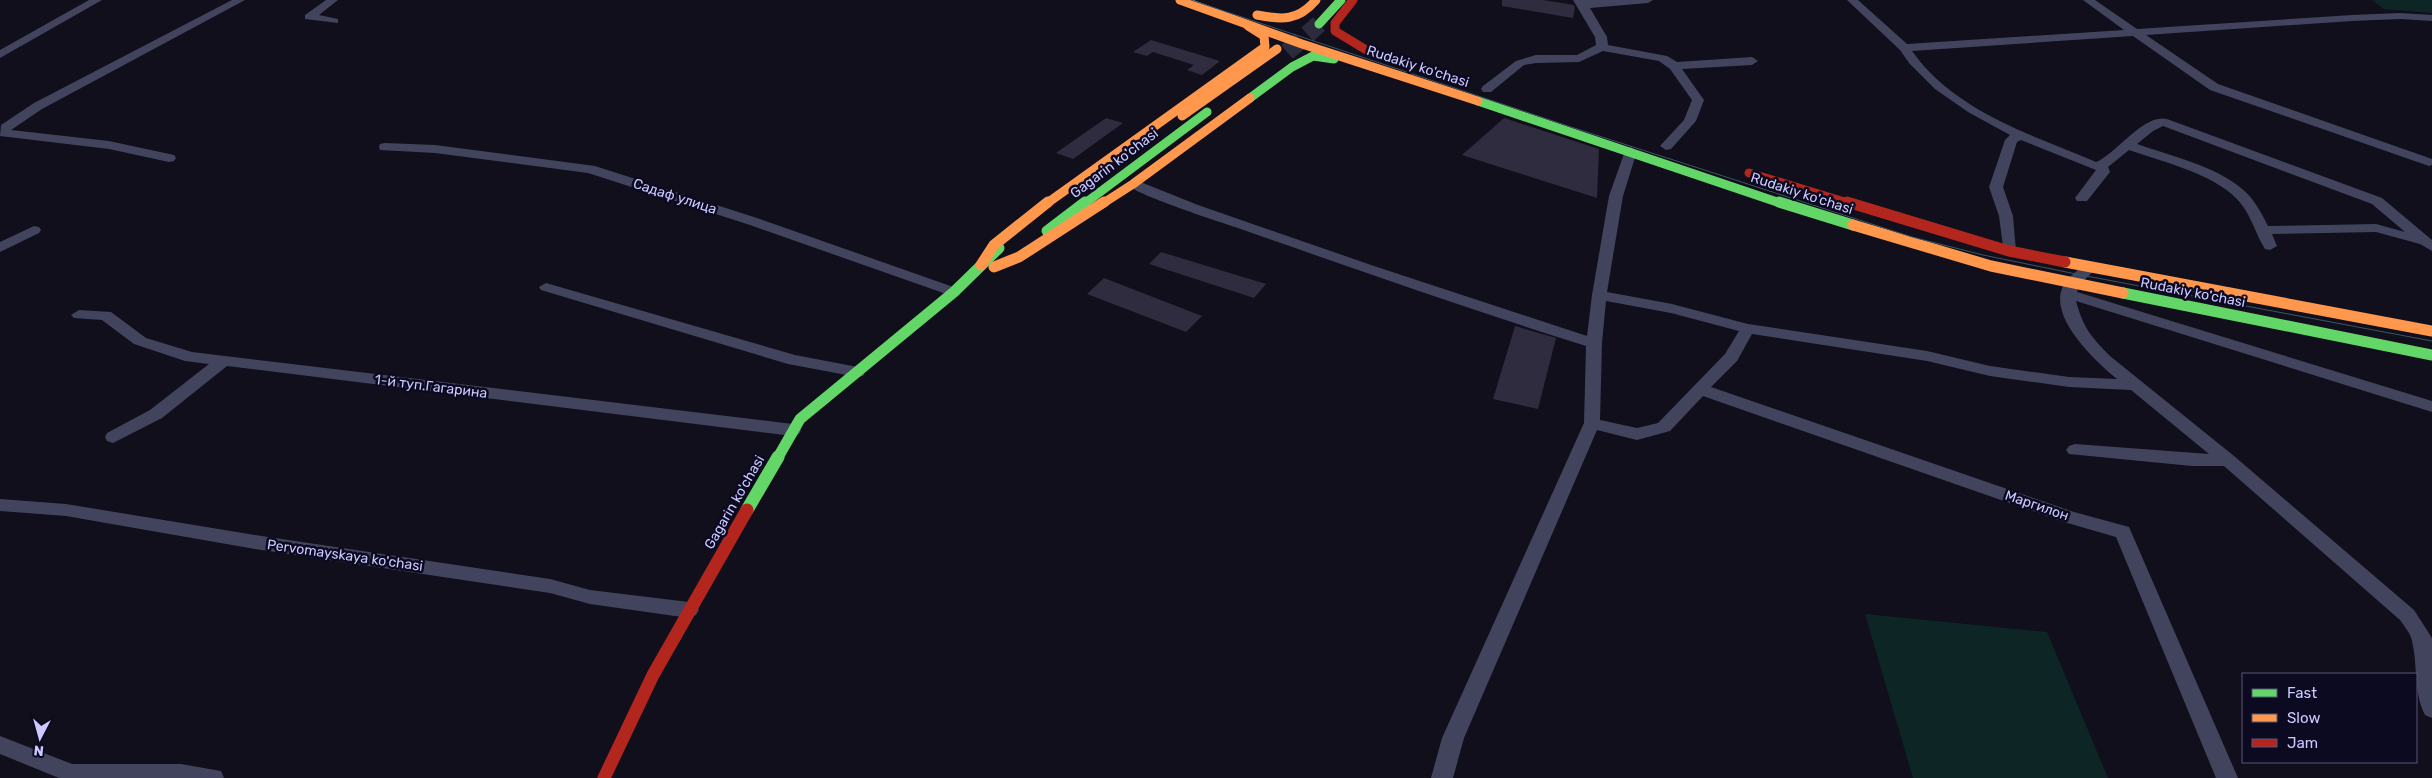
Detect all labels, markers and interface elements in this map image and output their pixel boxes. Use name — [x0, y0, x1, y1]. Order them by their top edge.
street label: Rudakiy ko'chasi — [1364, 42, 1471, 91]
street label: Gagarin ko'chasi — [1067, 125, 1162, 202]
street label: Rudakiy ko'chasi — [1748, 169, 1855, 218]
street label: Садаф улица — [631, 175, 719, 218]
street label: Rudakiy ko'chasi — [2139, 274, 2247, 311]
street label: 1-й туп.Гагарина — [374, 371, 488, 402]
street label: Gagarin ko'chasi — [701, 452, 768, 552]
street label: Маргилон — [2003, 487, 2071, 524]
street label: Pervomayskaya ko'chasi — [266, 536, 424, 575]
legend — [2242, 673, 2417, 763]
text: Fast — [2287, 684, 2317, 702]
text: Slow — [2287, 709, 2320, 727]
north arrow — [15, 713, 65, 763]
text: Jam — [2287, 734, 2318, 752]
text: N — [33, 741, 45, 759]

